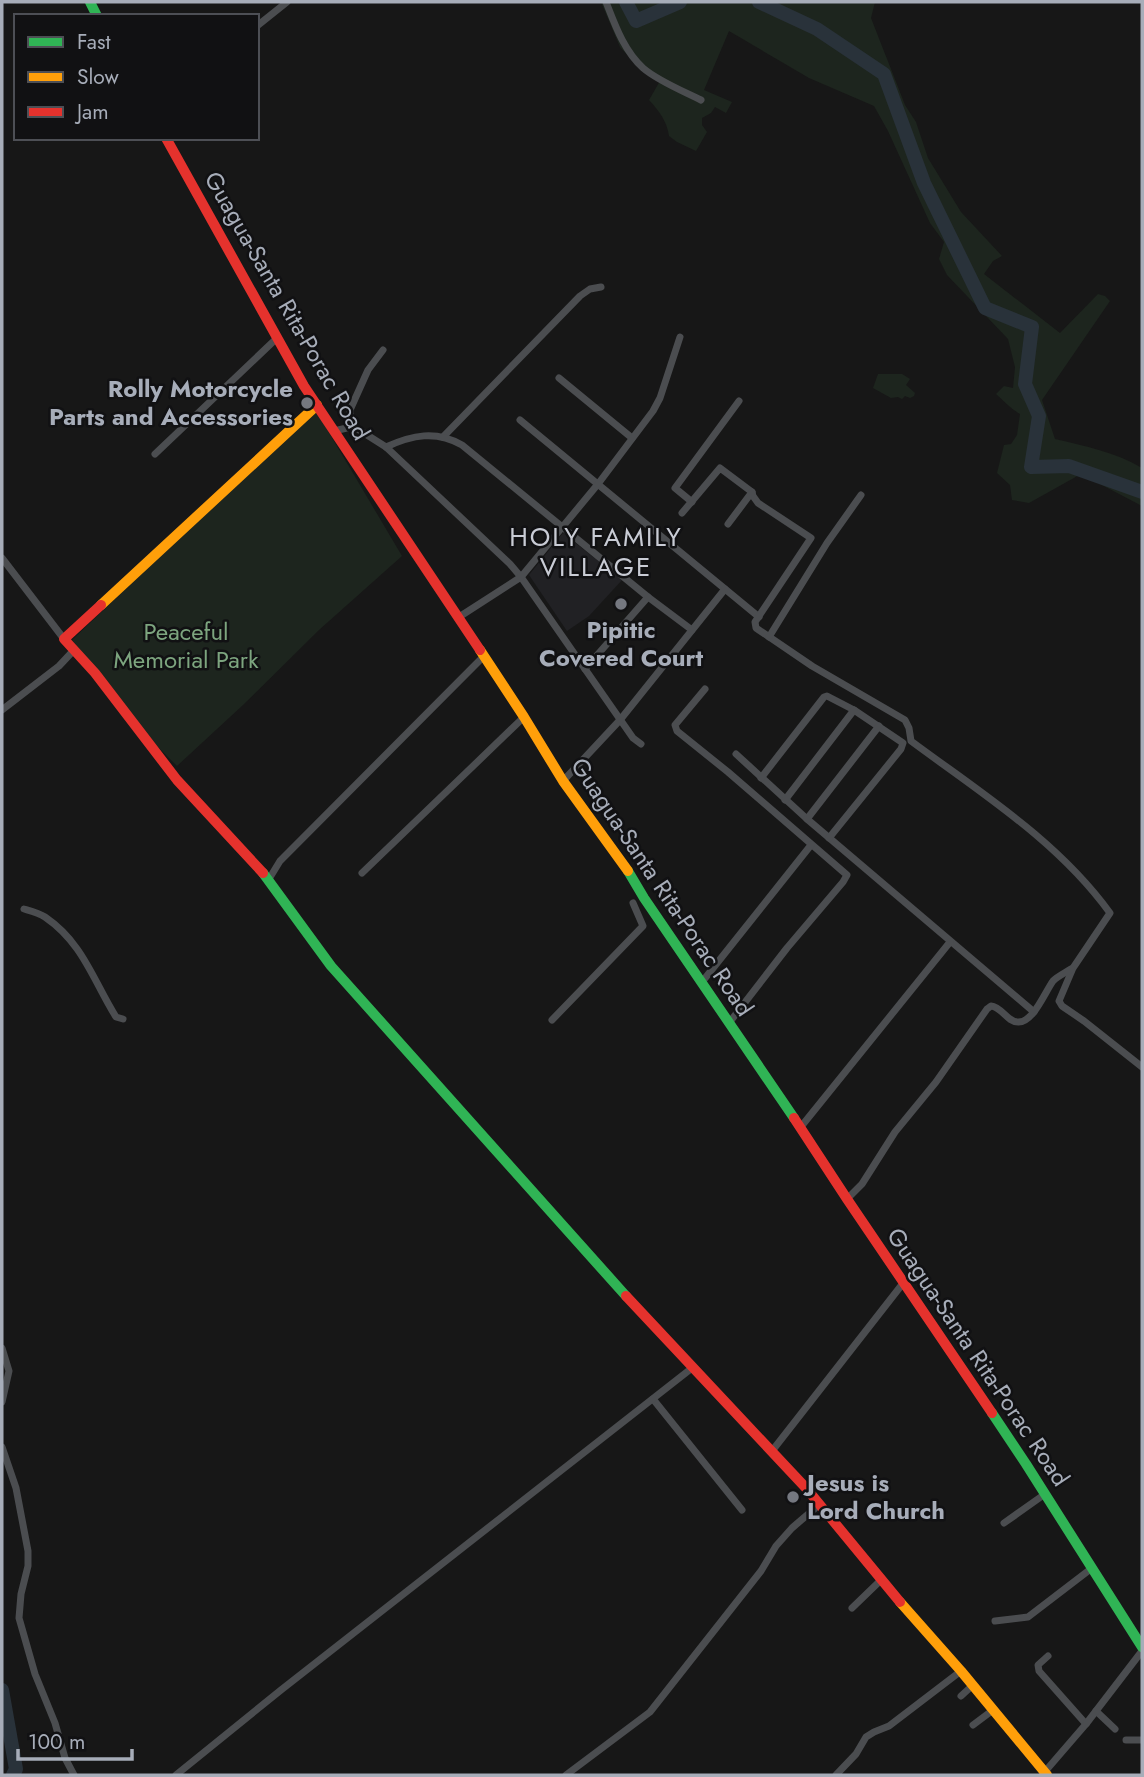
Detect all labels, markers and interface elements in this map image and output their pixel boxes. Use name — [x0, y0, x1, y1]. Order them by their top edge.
legend — [14, 14, 259, 140]
text: Fast — [77, 27, 110, 57]
text: Slow — [77, 62, 119, 92]
text: Jam — [74, 97, 109, 127]
street label: Guagua-Santa Rita-Porac Road — [196, 165, 379, 447]
place label: Rolly Motorcycle Parts and Accessories — [49, 371, 293, 434]
marker: Rolly Motorcycle Parts and Accessories — [299, 395, 315, 411]
district label: HOLY FAMILY VILLAGE — [509, 518, 683, 586]
marker: Pipitic Covered Court — [613, 596, 629, 612]
place label: Pipitic Covered Court — [539, 612, 703, 675]
park label: Peaceful Memorial Park — [113, 614, 259, 677]
street label: Guagua-Santa Rita-Porac Road — [563, 750, 762, 1023]
street label: Guagua-Santa Rita-Porac Road — [879, 1220, 1078, 1493]
place label: Jesus is Lord Church — [803, 1465, 945, 1528]
marker: Jesus is Lord Church — [785, 1489, 801, 1505]
scale bar — [18, 1718, 131, 1762]
text: 100 m — [28, 1727, 85, 1757]

